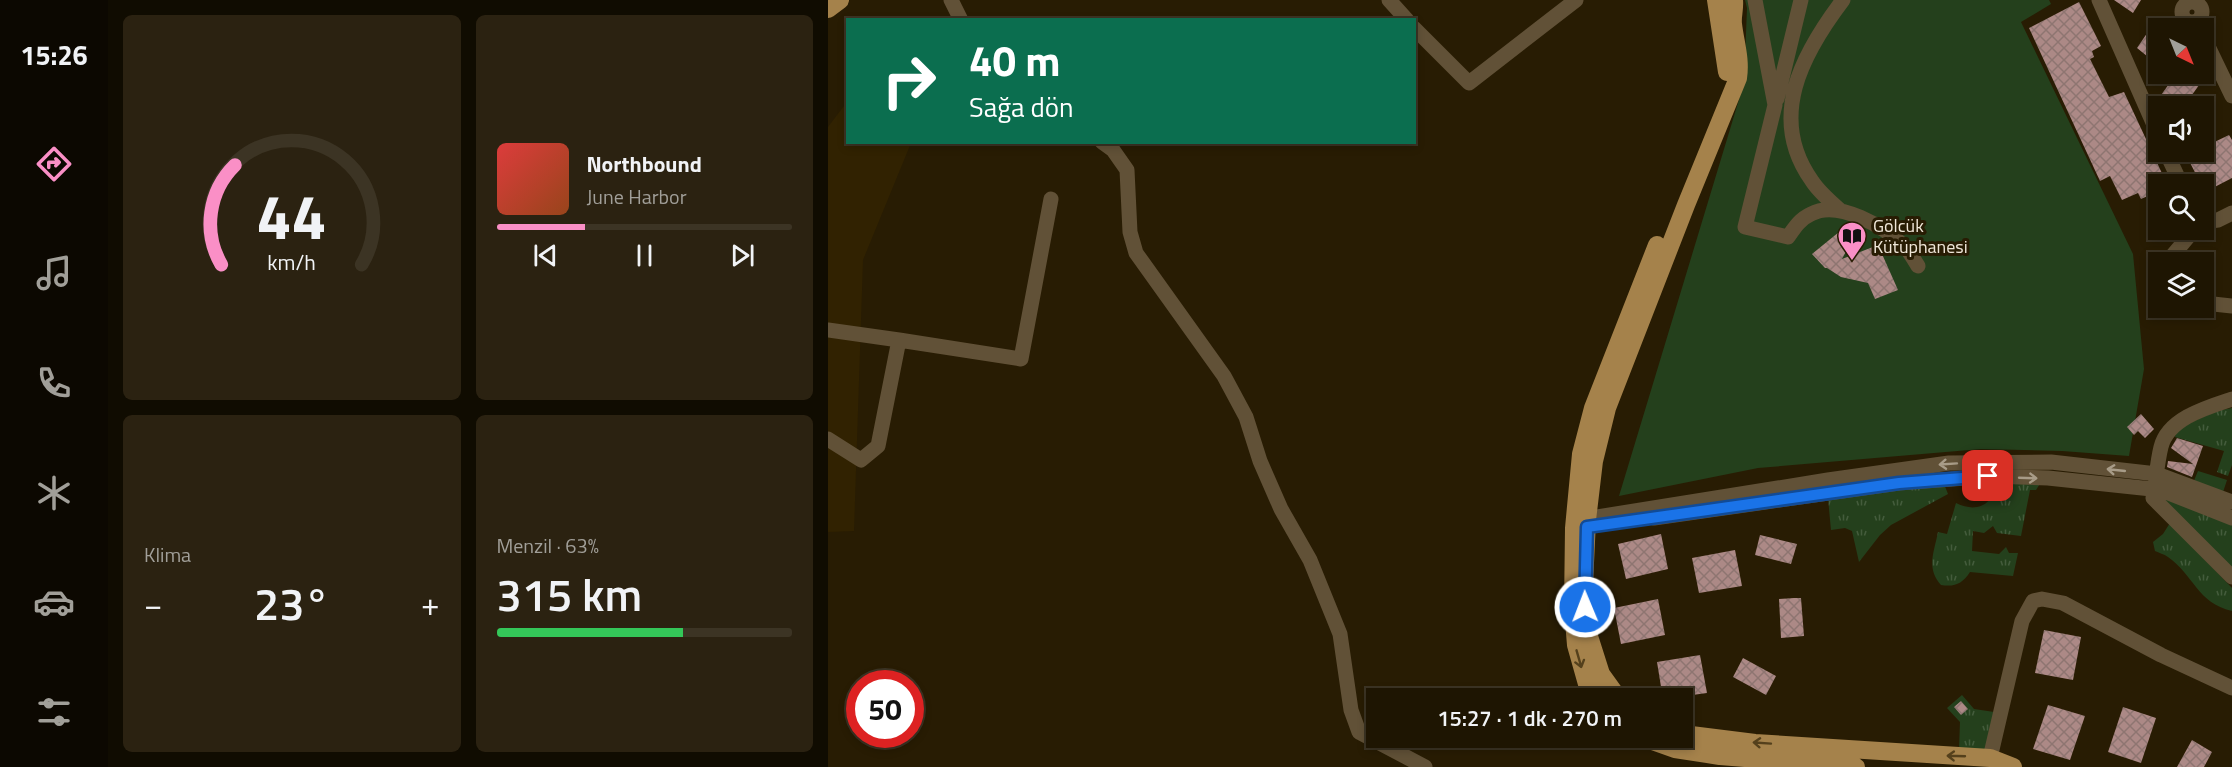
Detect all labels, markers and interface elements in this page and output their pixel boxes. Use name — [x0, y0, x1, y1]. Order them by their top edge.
north arrow — [2148, 18, 2214, 84]
map controls — [2148, 18, 2214, 318]
text: 40 m — [969, 28, 1061, 92]
text: 15:26 — [20, 34, 88, 75]
icon: right — [870, 42, 948, 120]
text: Sağa dön — [969, 86, 1074, 127]
button: sound — [2148, 96, 2214, 162]
icon: directions — [33, 143, 75, 185]
text: Northbound — [587, 147, 702, 181]
text: 44 — [257, 168, 327, 263]
button: search — [2148, 174, 2214, 240]
text: June Harbor — [587, 181, 687, 212]
place label: Gölcük Kütüphanesi — [1873, 212, 1968, 260]
library icon: Gölcük Kütüphanesi — [1836, 220, 1868, 262]
icon: previous — [529, 239, 562, 272]
icon: pause — [628, 239, 661, 272]
icon: next — [726, 239, 759, 272]
text: km/h — [267, 246, 316, 278]
icon: music — [33, 252, 75, 294]
button: layers — [2148, 252, 2214, 318]
icon: phone — [33, 362, 75, 404]
pin — [1962, 450, 2013, 501]
one-way arrow — [1938, 459, 1958, 470]
icon: arrive — [1971, 459, 2004, 492]
one-way arrow — [2107, 464, 2126, 475]
icon: climate — [33, 472, 75, 514]
one-way arrow — [2018, 472, 2038, 483]
text: Menzil · 63% — [497, 530, 599, 561]
text: Klima — [144, 539, 191, 570]
text: 315 km — [497, 560, 642, 628]
text: 23° — [254, 569, 330, 637]
position arrow — [1553, 575, 1617, 639]
text: − — [144, 579, 162, 629]
text: + — [421, 579, 439, 629]
icon: car — [33, 581, 75, 623]
one-way arrow — [1574, 649, 1585, 668]
speed limit sign: 50 — [846, 670, 924, 748]
icon: filters — [33, 691, 75, 733]
text: 15:27 · 1 dk · 270 m — [1437, 701, 1622, 735]
one-way arrow — [1752, 738, 1772, 749]
one-way arrow — [1947, 750, 1967, 762]

